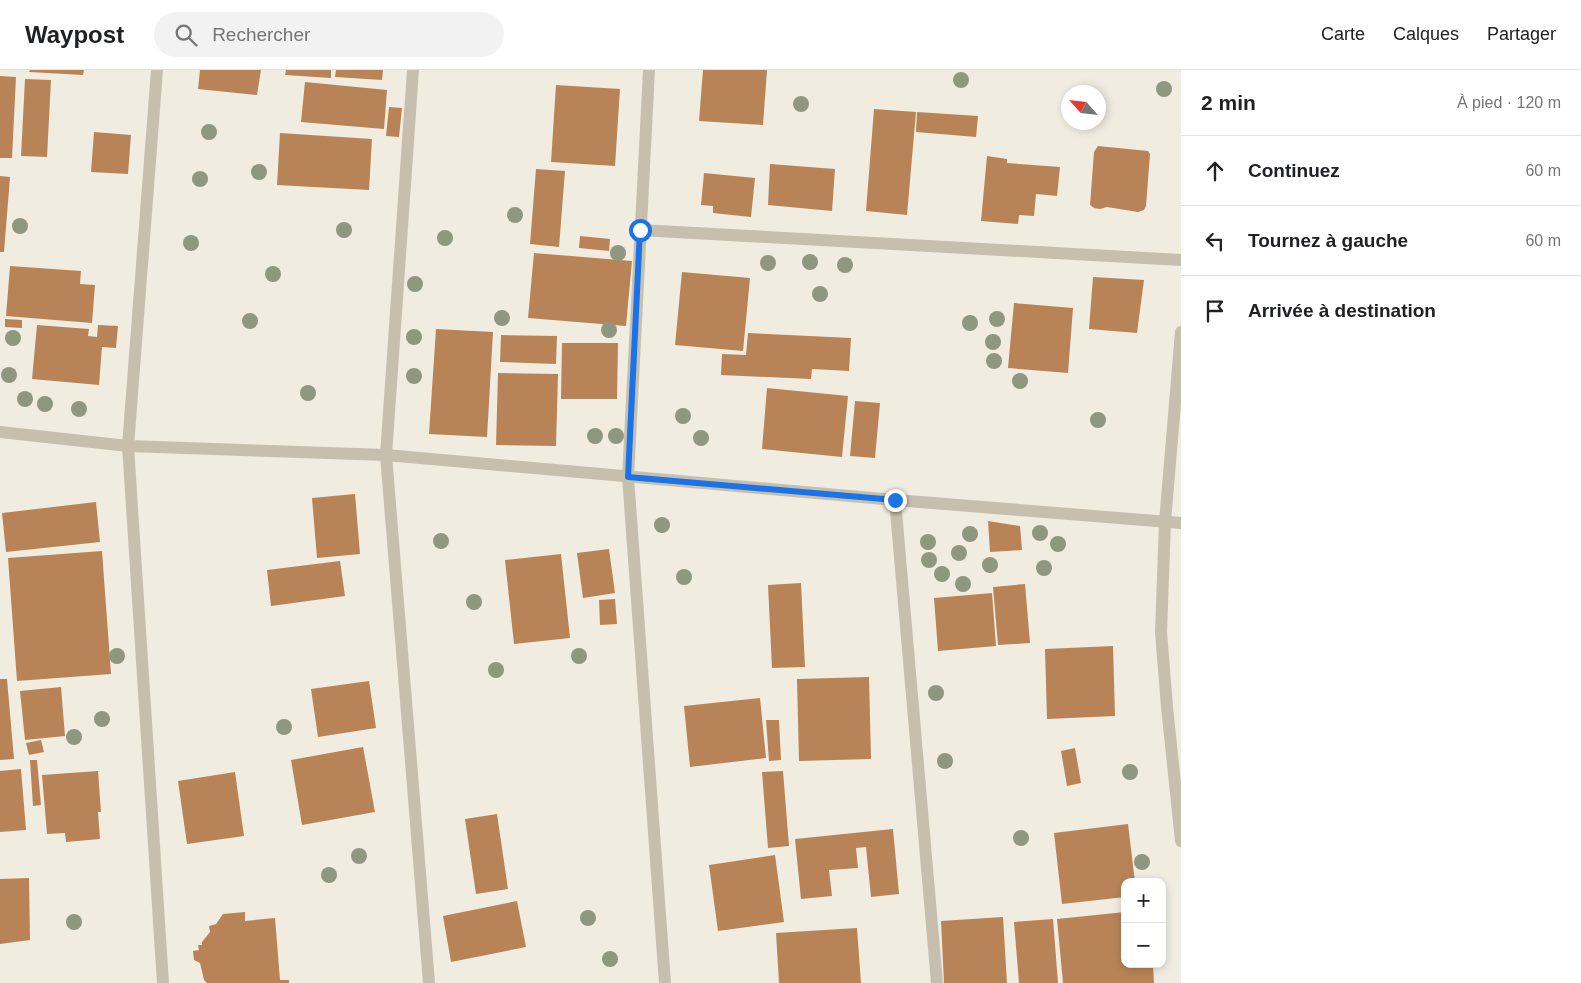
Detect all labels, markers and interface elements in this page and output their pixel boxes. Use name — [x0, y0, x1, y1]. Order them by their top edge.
search box — [154, 12, 504, 57]
text: Waypost — [25, 21, 124, 48]
icon: search — [172, 21, 200, 49]
text: Rechercher — [212, 24, 310, 45]
text: Carte — [1321, 24, 1365, 44]
text: Calques — [1393, 24, 1459, 44]
text: Partager — [1487, 24, 1556, 44]
north arrow — [1061, 85, 1106, 130]
text: 2 min — [1201, 91, 1256, 114]
text: À pied · 120 m — [1457, 94, 1561, 111]
icon: ahead — [1201, 157, 1229, 185]
text: Continuez — [1248, 160, 1340, 181]
text: 60 m — [1525, 162, 1561, 179]
route start — [629, 219, 652, 242]
icon: left — [1201, 227, 1229, 255]
text: Tournez à gauche — [1248, 230, 1408, 251]
text: 60 m — [1525, 232, 1561, 249]
icon: arrive — [1201, 297, 1229, 325]
text: Arrivée à destination — [1248, 300, 1436, 321]
route end — [884, 489, 907, 512]
map controls — [1121, 878, 1166, 968]
button: + — [1121, 878, 1166, 923]
button: − — [1121, 923, 1166, 968]

